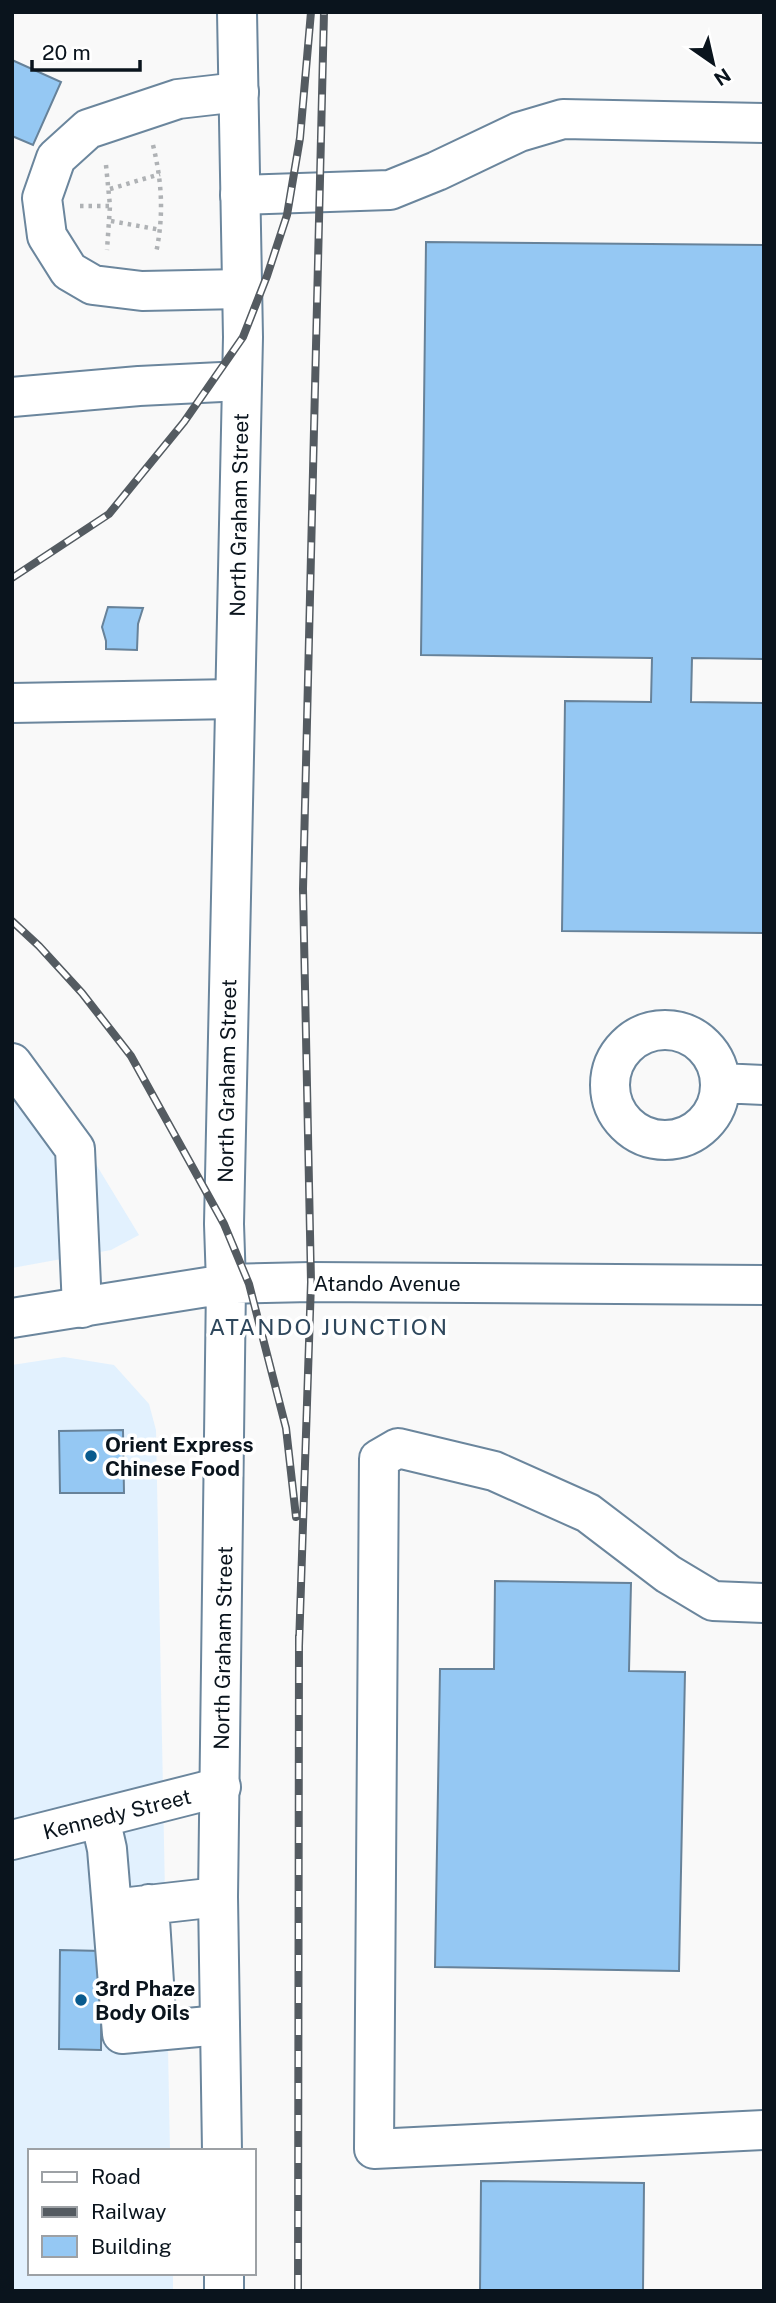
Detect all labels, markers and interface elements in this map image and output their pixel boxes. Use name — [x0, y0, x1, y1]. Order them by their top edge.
scale bar — [32, 28, 140, 72]
north arrow — [678, 28, 748, 98]
text: 20 m — [42, 40, 91, 65]
text: N — [710, 64, 735, 90]
street label: North Graham Street — [225, 413, 253, 617]
street label: North Graham Street — [213, 979, 241, 1183]
street label: Atando Avenue — [313, 1271, 461, 1296]
district label: ATANDO JUNCTION — [209, 1313, 449, 1340]
place label: Orient Express Chinese Food — [105, 1432, 254, 1481]
marker: Orient Express Chinese Food — [83, 1448, 99, 1464]
street label: North Graham Street — [209, 1546, 237, 1750]
street label: Kennedy Street — [40, 1783, 194, 1845]
place label: 3rd Phaze Body Oils — [95, 1976, 195, 2025]
marker: 3rd Phaze Body Oils — [73, 1992, 89, 2008]
legend — [28, 2149, 256, 2275]
text: Road — [91, 2164, 141, 2189]
text: Railway — [91, 2199, 167, 2224]
text: Building — [91, 2234, 172, 2259]

